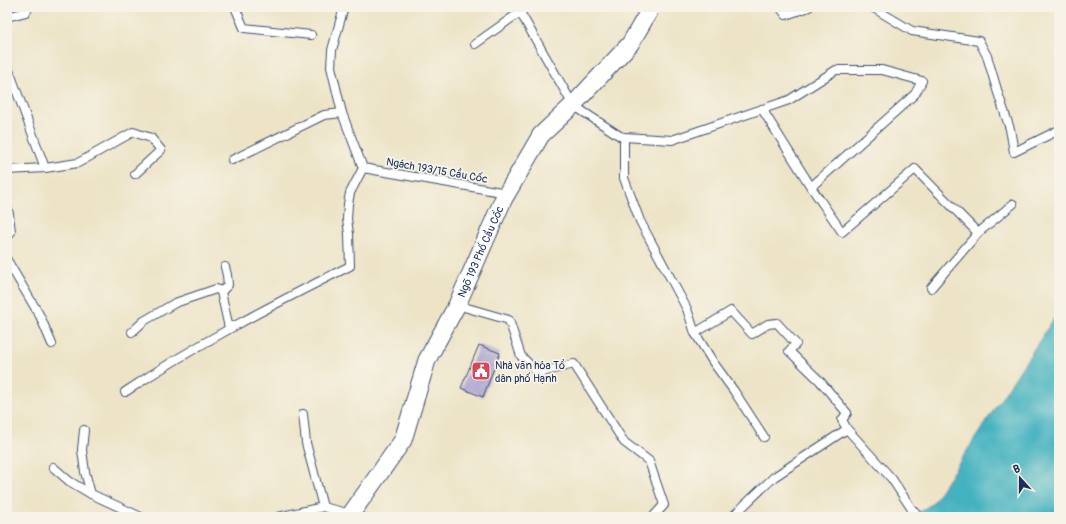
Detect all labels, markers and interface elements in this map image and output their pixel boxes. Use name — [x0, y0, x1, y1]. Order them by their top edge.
street label: Ngách 193/15 Cầu Cốc — [385, 154, 489, 186]
street label: Ngõ 193 Phố Cầu Cốc — [455, 204, 507, 299]
place label: Nhà văn hóa Tổ dân phố Hạnh — [495, 359, 565, 385]
public building icon: Nhà văn hóa Tổ dân phố Hạnh — [470, 360, 492, 382]
north arrow — [1000, 458, 1040, 498]
text: B — [1011, 462, 1022, 476]

